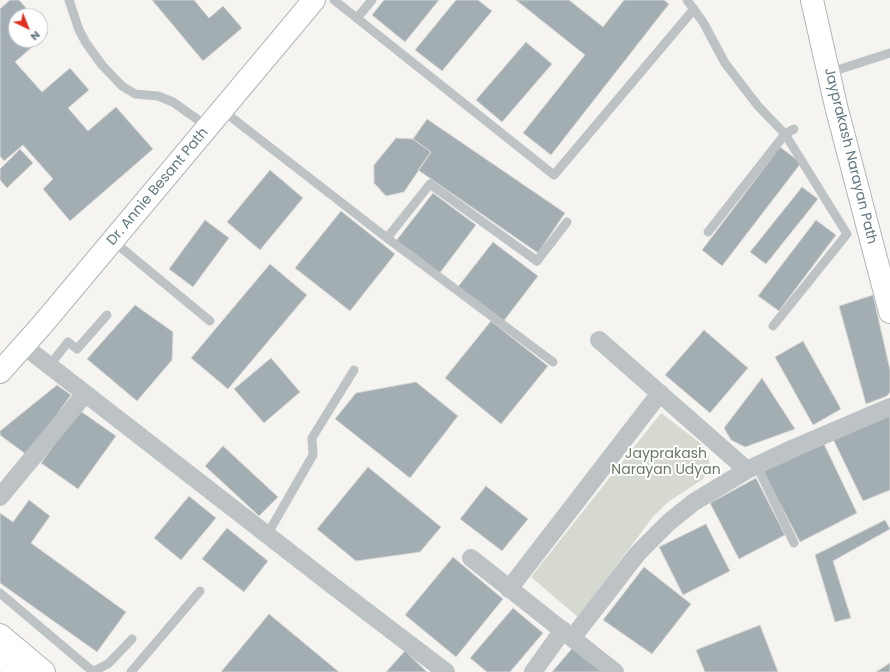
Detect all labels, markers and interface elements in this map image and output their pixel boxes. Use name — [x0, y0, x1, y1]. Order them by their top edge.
north arrow — [8, 8, 48, 48]
text: N — [27, 27, 44, 45]
street label: Jayprakash Narayan Path — [820, 66, 880, 246]
street label: Dr. Annie Besant Path — [104, 125, 212, 249]
park label: Jayprakash Narayan Udyan — [611, 446, 721, 478]

